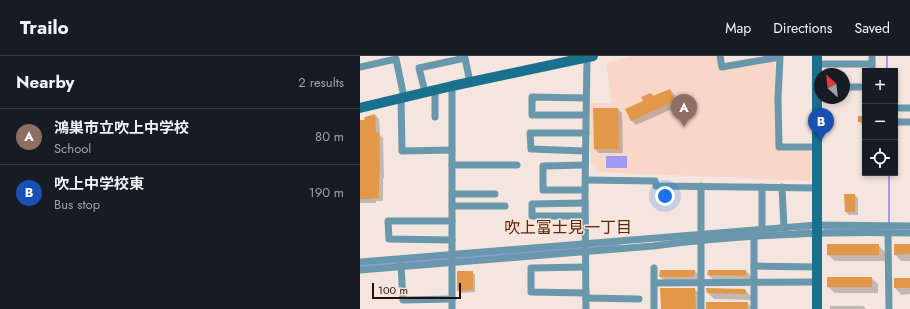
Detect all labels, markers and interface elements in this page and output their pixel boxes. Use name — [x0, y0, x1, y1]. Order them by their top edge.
text: Trailo — [20, 14, 69, 41]
text: Map — [725, 18, 751, 38]
text: Directions — [773, 18, 833, 38]
text: Saved — [855, 18, 890, 38]
north arrow — [814, 68, 850, 104]
map controls — [862, 68, 898, 176]
button: + — [862, 68, 898, 104]
text: Nearby — [16, 70, 74, 94]
text: 2 results — [298, 73, 344, 92]
pin: A — [671, 94, 697, 127]
button: − — [862, 104, 898, 140]
pin: B — [808, 108, 834, 141]
text: 鴻巣市立吹上中学校 — [54, 117, 189, 139]
text: A — [24, 127, 34, 146]
text: 80 m — [315, 127, 344, 146]
text: School — [54, 139, 91, 158]
button: locate — [862, 140, 898, 176]
text: 吹上中学校東 — [54, 173, 144, 195]
text: B — [25, 183, 33, 202]
text: 190 m — [309, 183, 344, 202]
your location — [655, 186, 675, 206]
text: Bus stop — [54, 195, 100, 214]
district label: 吹上富士見一丁目 — [504, 216, 632, 239]
scale bar — [372, 281, 461, 300]
text: 100 m — [378, 282, 408, 298]

